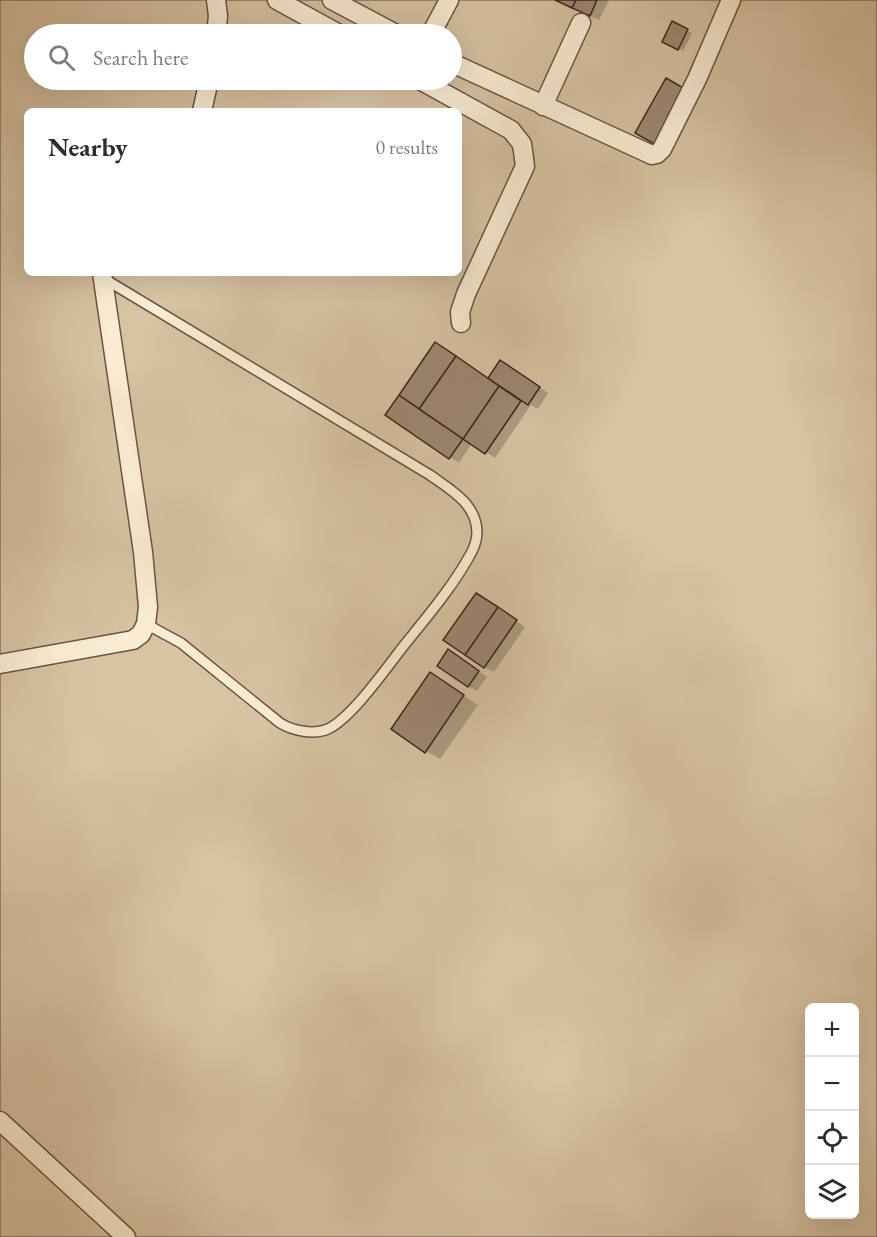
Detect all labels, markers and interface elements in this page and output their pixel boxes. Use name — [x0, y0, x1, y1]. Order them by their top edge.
search box — [24, 24, 462, 90]
icon: search — [45, 41, 78, 74]
text: Search here — [93, 43, 188, 72]
text: Nearby — [48, 130, 128, 164]
text: 0 results — [375, 134, 438, 160]
map controls — [805, 1003, 859, 1219]
button: + — [805, 1003, 859, 1057]
button: − — [805, 1057, 859, 1111]
button: locate — [805, 1111, 859, 1165]
button: layers — [805, 1165, 859, 1219]

